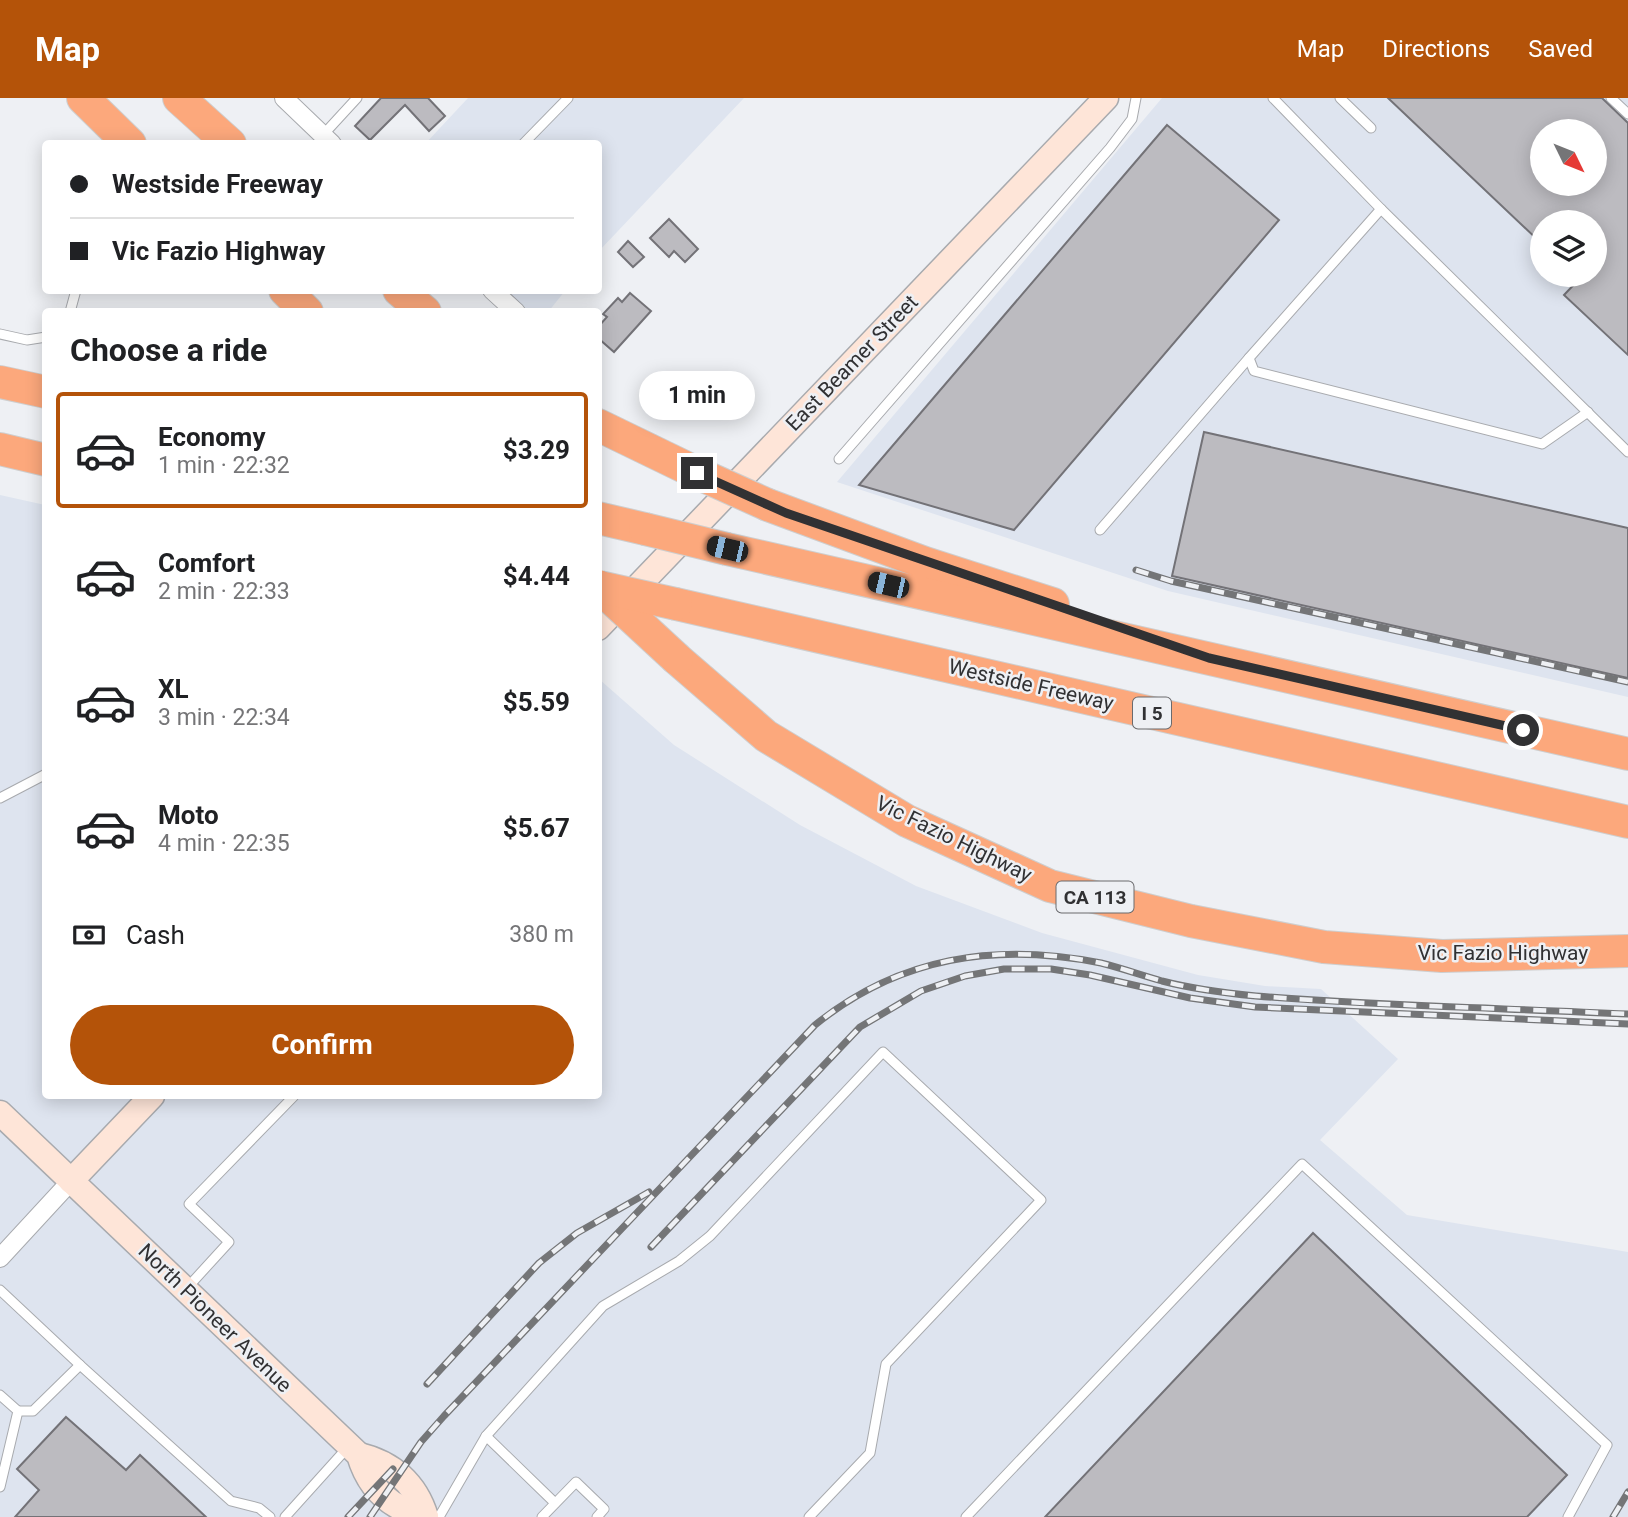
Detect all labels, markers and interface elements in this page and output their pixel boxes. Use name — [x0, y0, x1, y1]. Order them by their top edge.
text: Map — [35, 30, 100, 69]
text: Map — [1297, 35, 1344, 63]
text: Directions — [1382, 35, 1490, 63]
text: Saved — [1528, 35, 1593, 63]
north arrow — [1530, 119, 1606, 196]
map controls — [1530, 119, 1607, 287]
text: Westside Freeway — [112, 169, 323, 199]
button: layers — [1530, 210, 1607, 287]
text: Vic Fazio Highway — [112, 236, 325, 266]
street label: East Beamer Street — [781, 290, 923, 436]
text: Choose a ride — [70, 331, 267, 369]
callout: 1 min — [639, 372, 755, 420]
text: 1 min — [668, 382, 726, 409]
icon: car — [74, 419, 137, 482]
text: Economy — [158, 422, 265, 452]
text: $3.29 — [503, 435, 570, 465]
text: 1 min · 22:32 — [158, 452, 290, 479]
route end — [681, 457, 713, 489]
car — [705, 534, 750, 564]
icon: car — [74, 545, 137, 608]
text: Comfort — [158, 548, 255, 578]
text: $4.44 — [503, 561, 570, 591]
car — [866, 570, 911, 600]
text: 2 min · 22:33 — [158, 578, 290, 605]
street label: Westside Freeway — [946, 654, 1116, 716]
icon: car — [74, 671, 137, 734]
text: XL — [158, 674, 189, 704]
text: $5.59 — [503, 687, 570, 717]
road number: I 5 — [1133, 698, 1171, 728]
text: 3 min · 22:34 — [158, 704, 290, 731]
route start — [1507, 714, 1539, 746]
street label: Vic Fazio Highway — [872, 791, 1036, 887]
icon: car — [74, 797, 137, 860]
text: Moto — [158, 800, 219, 830]
text: $5.67 — [503, 813, 570, 843]
text: 4 min · 22:35 — [158, 830, 290, 857]
road number: CA 113 — [1056, 882, 1134, 912]
icon: cash — [70, 916, 108, 954]
text: Cash — [126, 920, 185, 950]
text: 380 m — [509, 921, 574, 948]
street label: Vic Fazio Highway — [1418, 941, 1588, 965]
button: Confirm — [70, 1005, 574, 1085]
street label: North Pioneer Avenue — [133, 1239, 297, 1397]

